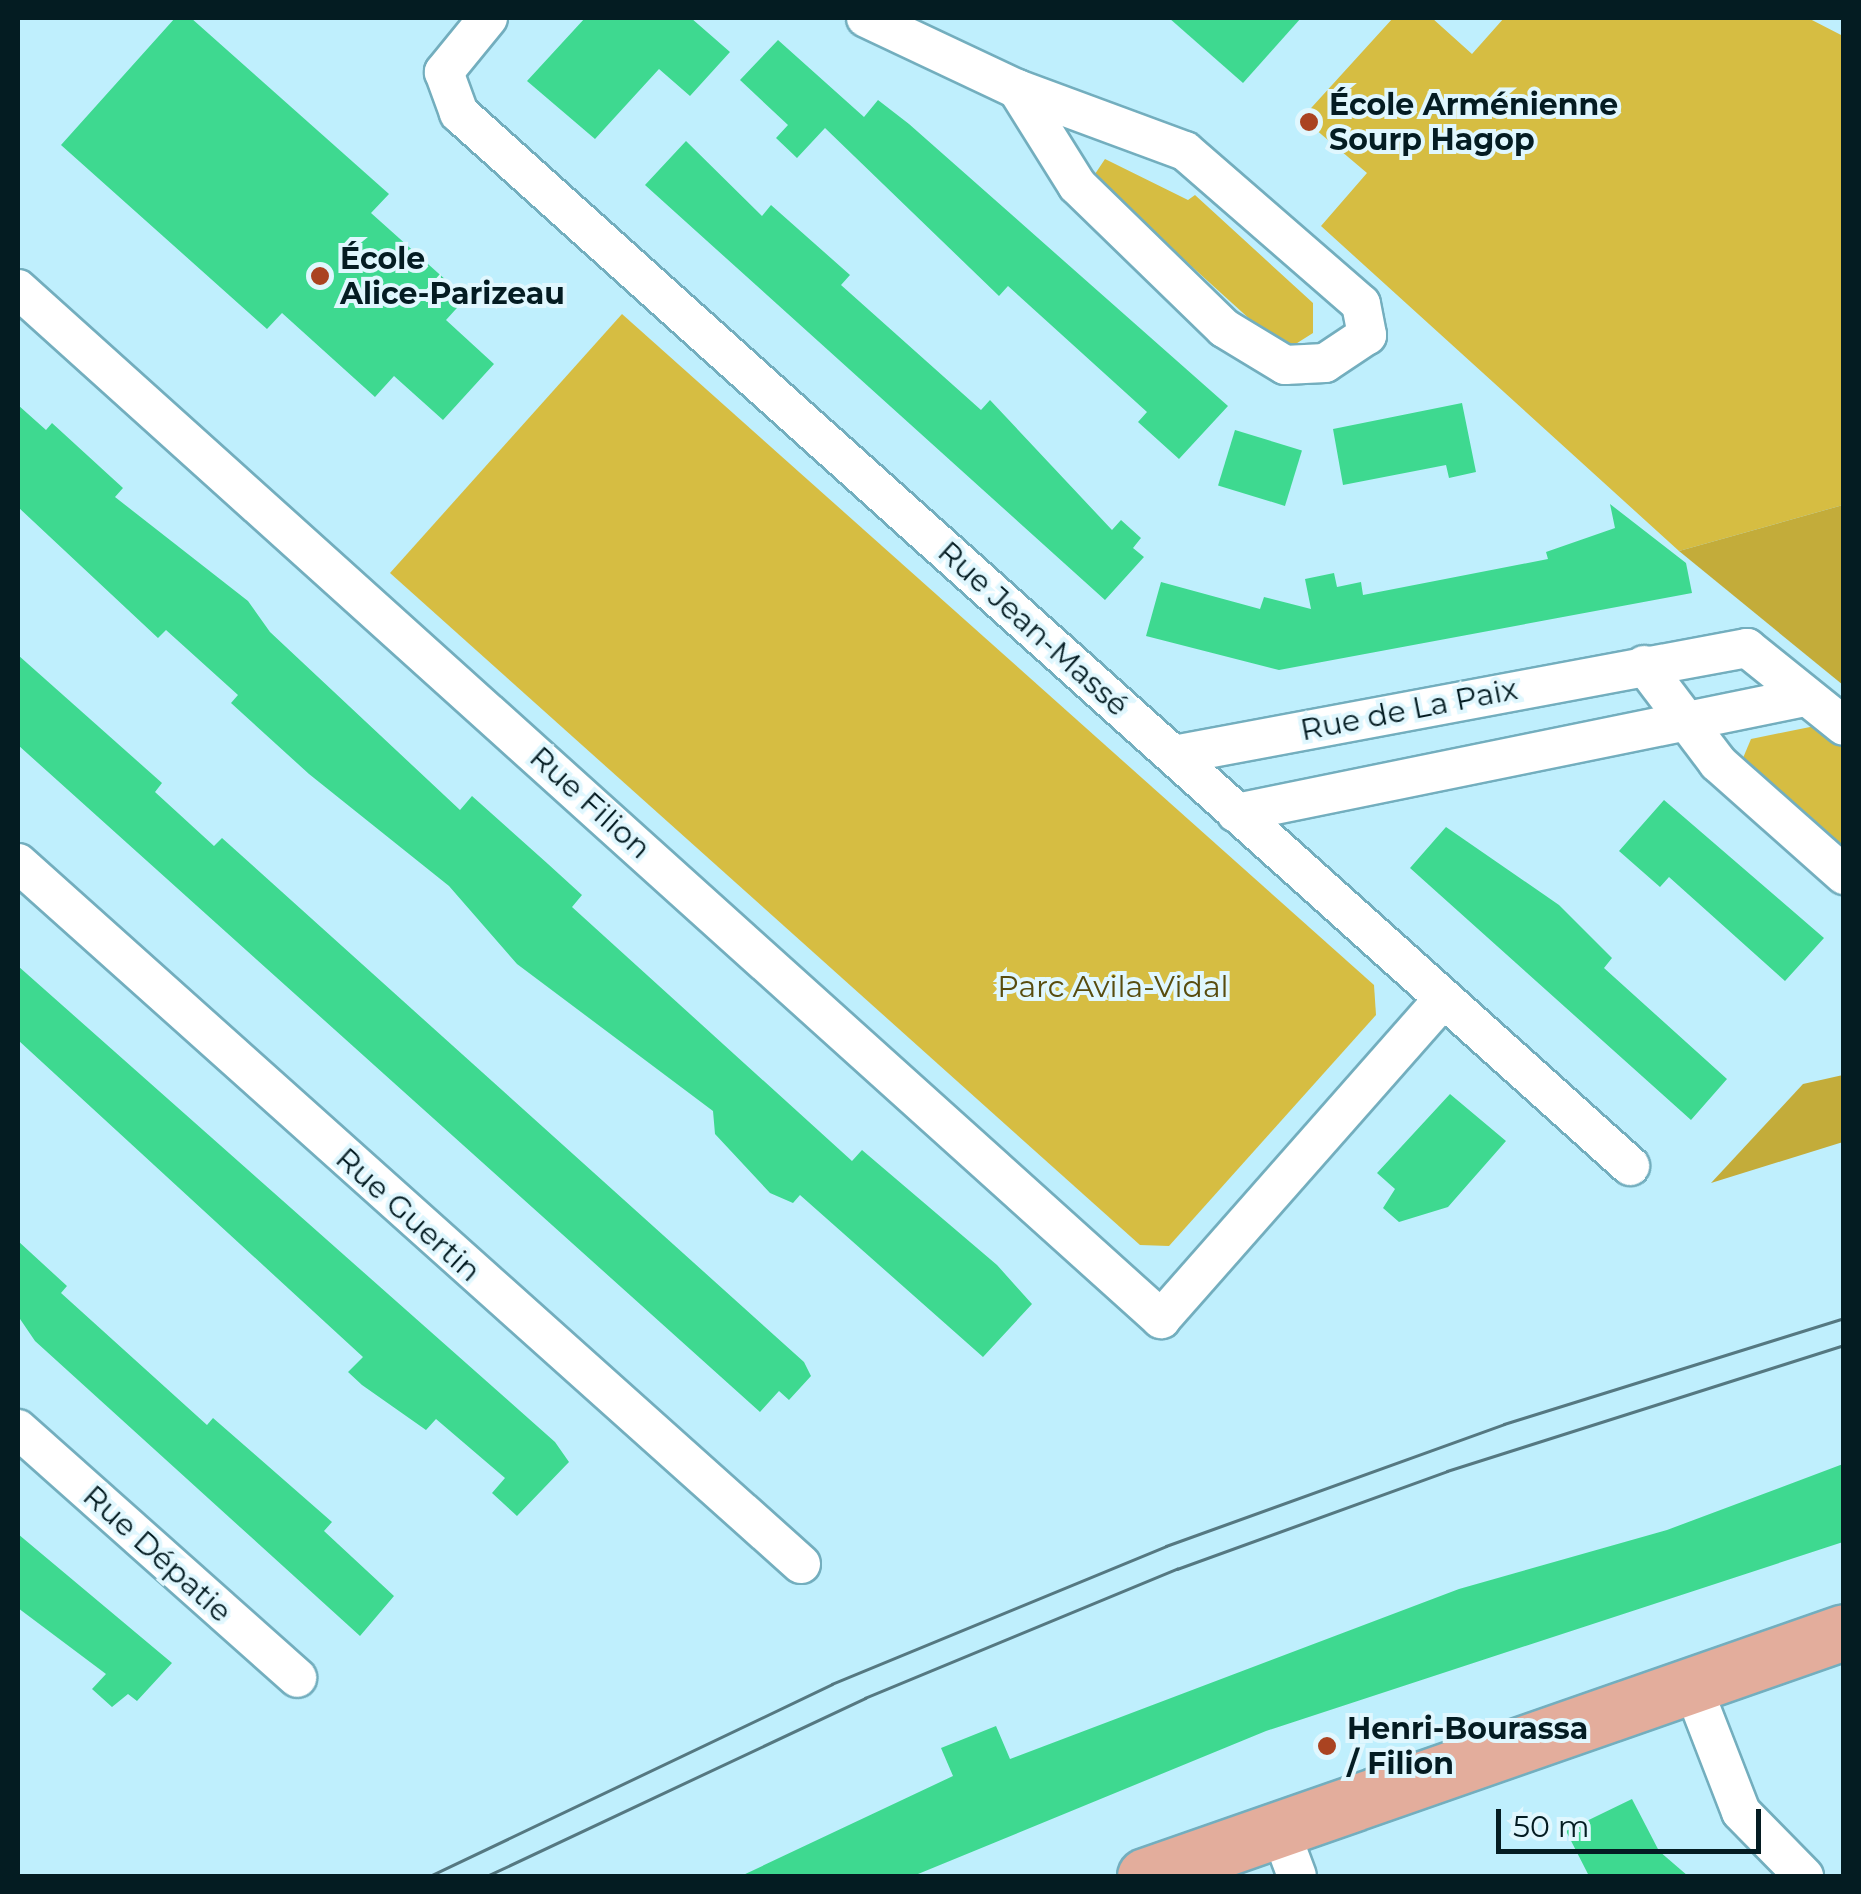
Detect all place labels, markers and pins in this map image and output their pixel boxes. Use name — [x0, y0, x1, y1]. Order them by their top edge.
place label: École Arménienne Sourp Hagop — [1329, 87, 1618, 158]
marker: École Arménienne Sourp Hagop — [1298, 111, 1320, 133]
place label: École Alice-Parizeau — [340, 241, 565, 312]
marker: École Alice-Parizeau — [309, 265, 331, 287]
place label: Henri-Bourassa / Filion — [1347, 1711, 1588, 1782]
marker: Henri-Bourassa / Filion — [1316, 1735, 1338, 1757]

